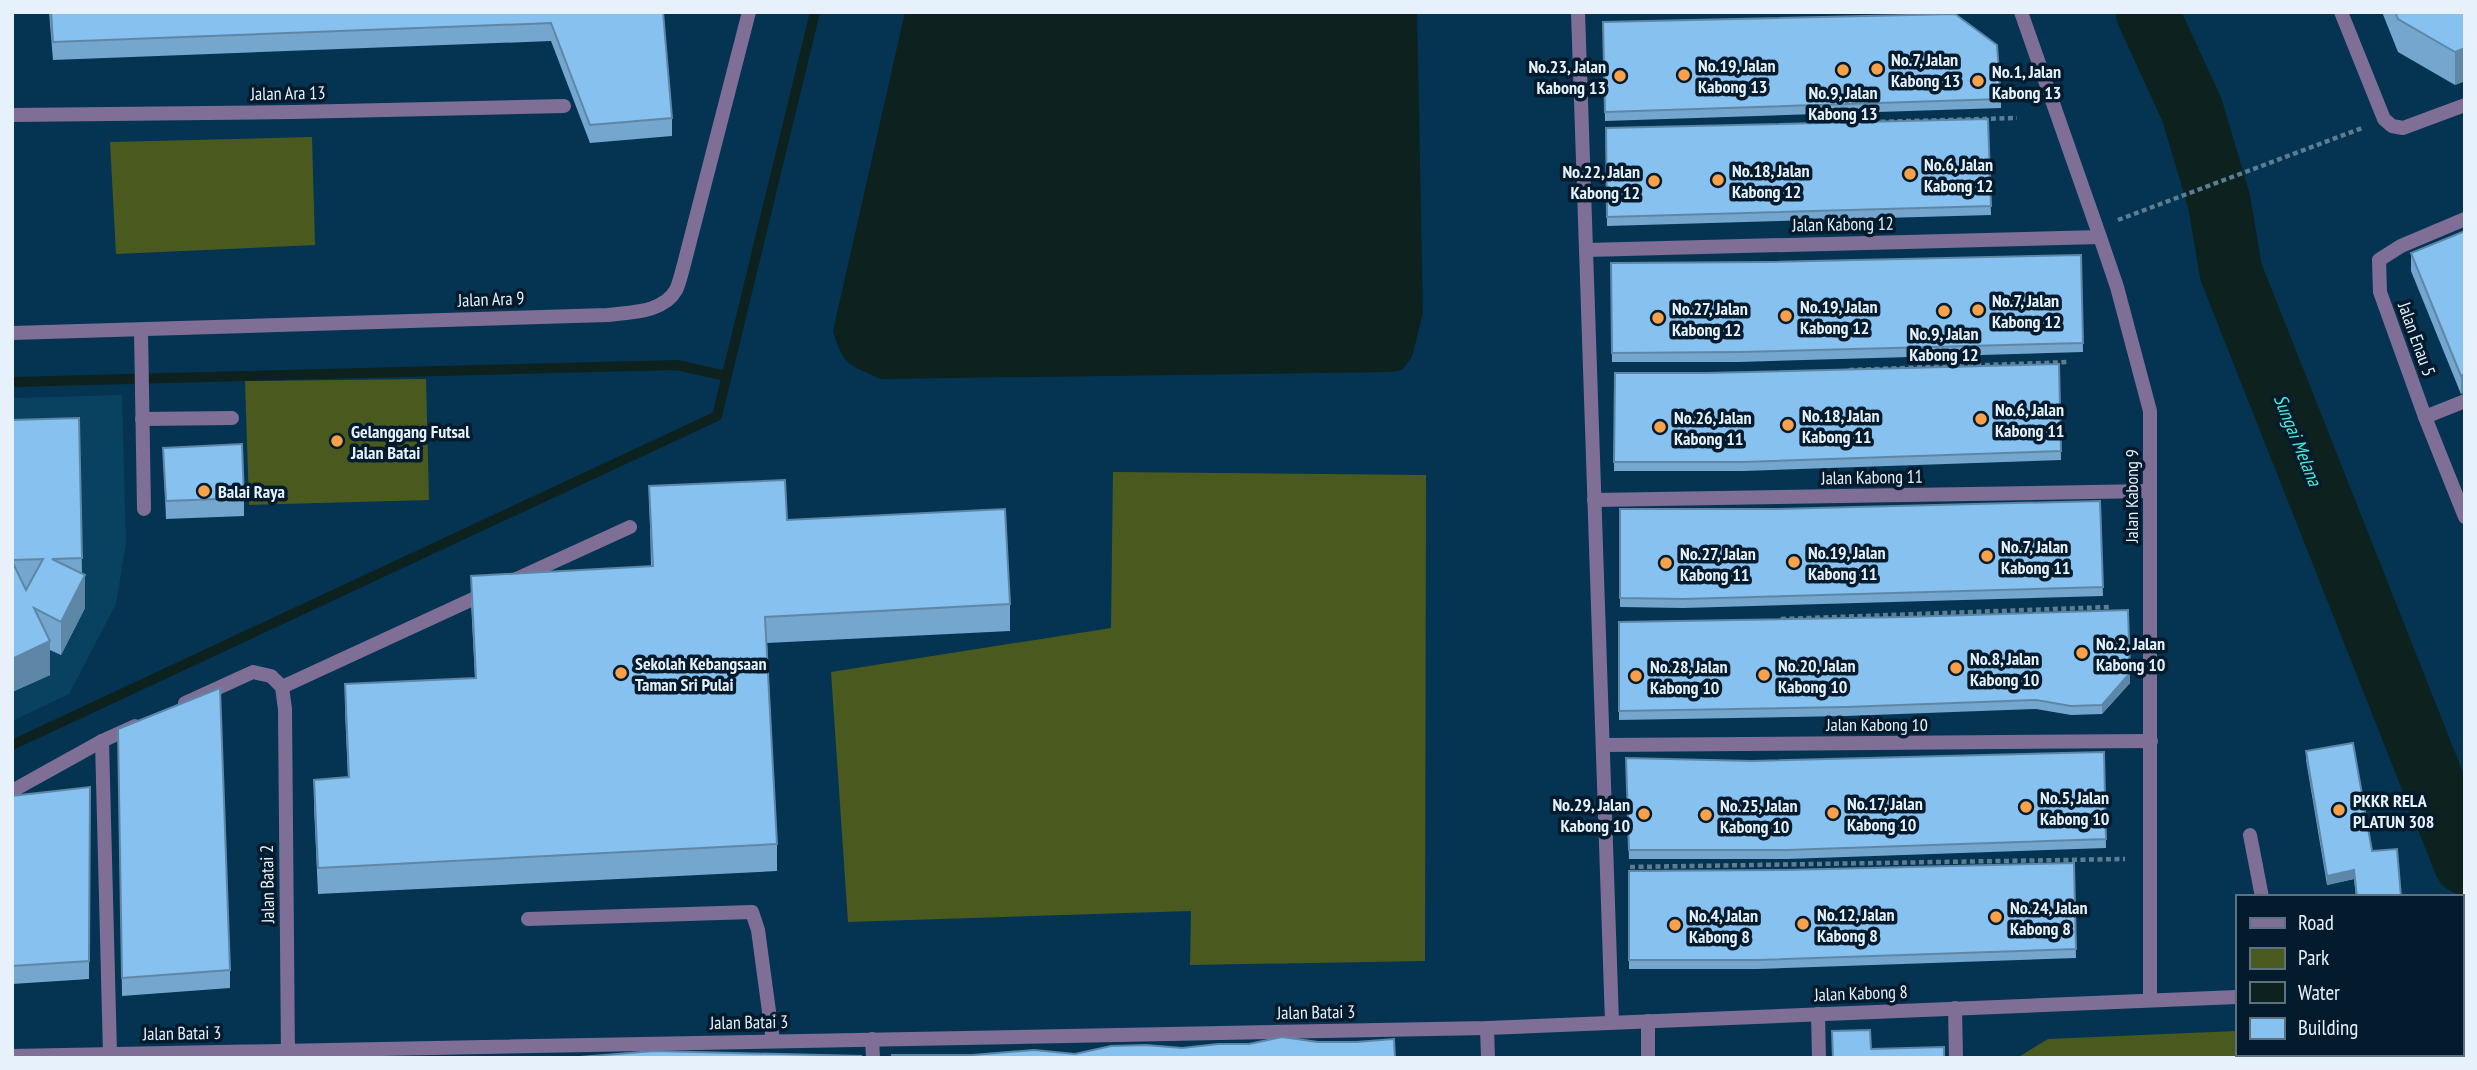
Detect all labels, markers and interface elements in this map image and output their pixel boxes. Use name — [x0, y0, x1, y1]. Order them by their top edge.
place label: No.7, Jalan Kabong 13 — [1891, 48, 1960, 92]
place label: No.19, Jalan Kabong 13 — [1698, 54, 1776, 98]
place label: No.23, Jalan Kabong 13 — [1528, 55, 1606, 99]
place label: No.1, Jalan Kabong 13 — [1992, 60, 2061, 104]
marker: No.7, Jalan Kabong 13 — [1869, 61, 1885, 77]
marker: No.9, Jalan Kabong 13 — [1835, 62, 1851, 78]
marker: No.19, Jalan Kabong 13 — [1676, 67, 1692, 83]
marker: No.23, Jalan Kabong 13 — [1612, 68, 1628, 84]
marker: No.1, Jalan Kabong 13 — [1970, 73, 1986, 89]
street label: Jalan Ara 13 — [249, 81, 326, 105]
place label: No.9, Jalan Kabong 13 — [1808, 81, 1878, 125]
place label: No.6, Jalan Kabong 12 — [1924, 153, 1993, 197]
place label: No.18, Jalan Kabong 12 — [1732, 159, 1810, 203]
place label: No.22, Jalan Kabong 12 — [1562, 160, 1640, 204]
marker: No.6, Jalan Kabong 12 — [1902, 166, 1918, 182]
marker: No.18, Jalan Kabong 12 — [1710, 172, 1726, 188]
marker: No.22, Jalan Kabong 12 — [1646, 173, 1662, 189]
street label: Jalan Kabong 12 — [1791, 212, 1894, 236]
street label: Jalan Ara 9 — [456, 286, 525, 312]
place label: No.7, Jalan Kabong 12 — [1992, 289, 2061, 333]
place label: No.19, Jalan Kabong 12 — [1800, 295, 1878, 339]
place label: No.27, Jalan Kabong 12 — [1672, 297, 1748, 341]
street label: Jalan Enau 5 — [2393, 298, 2441, 379]
marker: No.7, Jalan Kabong 12 — [1970, 302, 1986, 318]
marker: No.9, Jalan Kabong 12 — [1936, 303, 1952, 319]
marker: No.19, Jalan Kabong 12 — [1778, 308, 1794, 324]
marker: No.27, Jalan Kabong 12 — [1650, 310, 1666, 326]
place label: No.9, Jalan Kabong 12 — [1909, 322, 1979, 366]
water label: Sungai Melana — [2269, 391, 2328, 491]
place label: No.6, Jalan Kabong 11 — [1995, 398, 2064, 442]
place label: No.18, Jalan Kabong 11 — [1802, 404, 1880, 448]
place label: No.26, Jalan Kabong 11 — [1674, 406, 1752, 450]
marker: No.6, Jalan Kabong 11 — [1973, 411, 1989, 427]
marker: No.18, Jalan Kabong 11 — [1780, 417, 1796, 433]
marker: No.26, Jalan Kabong 11 — [1652, 419, 1668, 435]
place label: Gelanggang Futsal Jalan Batai — [350, 420, 470, 464]
marker: Gelanggang Futsal Jalan Batai — [329, 433, 345, 449]
street label: Jalan Kabong 9 — [2120, 449, 2143, 544]
street label: Jalan Kabong 11 — [1820, 465, 1923, 489]
place label: Balai Raya — [218, 480, 285, 503]
marker: Balai Raya — [196, 483, 212, 499]
place label: No.7, Jalan Kabong 11 — [2001, 535, 2070, 579]
place label: No.19, Jalan Kabong 11 — [1808, 541, 1886, 585]
place label: No.27, Jalan Kabong 11 — [1680, 542, 1756, 586]
marker: No.7, Jalan Kabong 11 — [1979, 548, 1995, 564]
marker: No.19, Jalan Kabong 11 — [1786, 554, 1802, 570]
marker: No.27, Jalan Kabong 11 — [1658, 555, 1674, 571]
place label: No.2, Jalan Kabong 10 — [2096, 632, 2165, 676]
marker: No.2, Jalan Kabong 10 — [2074, 645, 2090, 661]
place label: No.8, Jalan Kabong 10 — [1970, 647, 2039, 691]
place label: Sekolah Kebangsaan Taman Sri Pulai — [635, 652, 766, 696]
place label: No.20, Jalan Kabong 10 — [1778, 654, 1856, 698]
place label: No.28, Jalan Kabong 10 — [1650, 655, 1728, 699]
marker: No.8, Jalan Kabong 10 — [1948, 660, 1964, 676]
marker: Sekolah Kebangsaan Taman Sri Pulai — [613, 665, 629, 681]
marker: No.20, Jalan Kabong 10 — [1756, 667, 1772, 683]
marker: No.28, Jalan Kabong 10 — [1628, 668, 1644, 684]
street label: Jalan Kabong 10 — [1825, 713, 1928, 736]
place label: No.5, Jalan Kabong 10 — [2040, 786, 2109, 830]
place label: PKKR RELA PLATUN 308 — [2353, 789, 2434, 833]
place label: No.17, Jalan Kabong 10 — [1847, 792, 1923, 836]
place label: No.29, Jalan Kabong 10 — [1552, 793, 1630, 837]
place label: No.25, Jalan Kabong 10 — [1720, 794, 1798, 838]
marker: No.5, Jalan Kabong 10 — [2018, 799, 2034, 815]
marker: PKKR RELA PLATUN 308 — [2331, 802, 2347, 818]
marker: No.17, Jalan Kabong 10 — [1825, 805, 1841, 821]
marker: No.29, Jalan Kabong 10 — [1636, 806, 1652, 822]
marker: No.25, Jalan Kabong 10 — [1698, 807, 1714, 823]
street label: Jalan Batai 2 — [255, 845, 279, 924]
legend — [2236, 895, 2463, 1056]
place label: No.24, Jalan Kabong 8 — [2010, 896, 2088, 940]
place label: No.12, Jalan Kabong 8 — [1817, 903, 1895, 947]
place label: No.4, Jalan Kabong 8 — [1689, 904, 1758, 948]
marker: No.24, Jalan Kabong 8 — [1988, 909, 2004, 925]
text: Road — [2298, 909, 2334, 936]
marker: No.12, Jalan Kabong 8 — [1795, 916, 1811, 932]
marker: No.4, Jalan Kabong 8 — [1667, 917, 1683, 933]
text: Park — [2298, 944, 2329, 971]
text: Water — [2298, 979, 2340, 1006]
street label: Jalan Kabong 8 — [1813, 980, 1908, 1006]
street label: Jalan Batai 3 — [1276, 1000, 1355, 1024]
street label: Jalan Batai 3 — [709, 1010, 788, 1034]
text: Building — [2298, 1014, 2358, 1041]
street label: Jalan Batai 3 — [142, 1021, 221, 1045]

